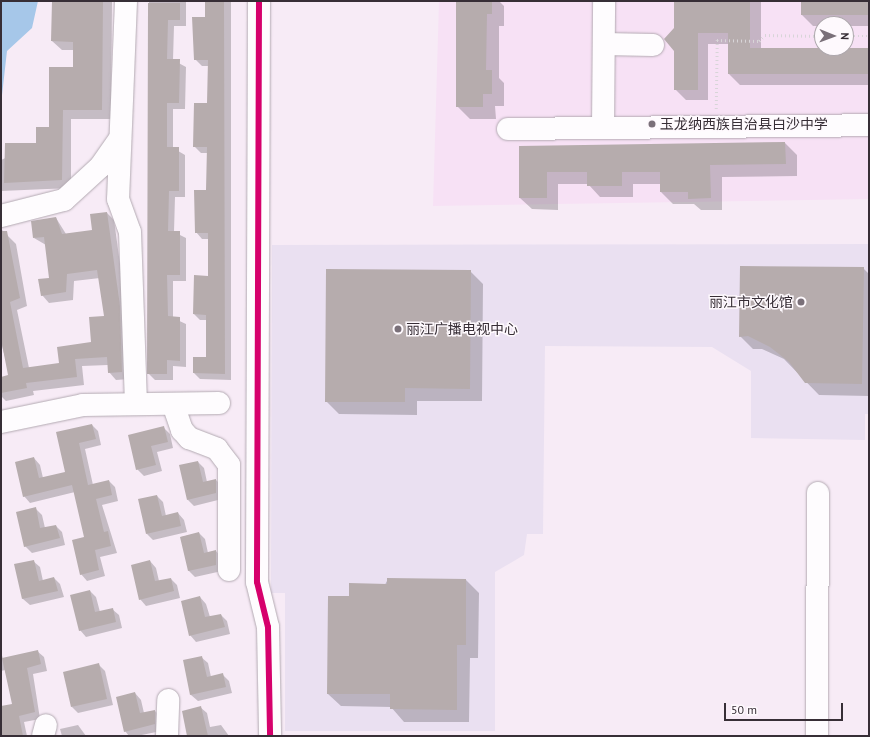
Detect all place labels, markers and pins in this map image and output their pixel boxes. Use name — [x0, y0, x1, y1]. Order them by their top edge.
place label: 玉龙纳西族自治县白沙中学 — [660, 116, 828, 132]
marker: 玉龙纳西族自治县白沙中学 — [647, 119, 657, 129]
place label: 丽江市文化馆 — [709, 294, 793, 310]
marker: 丽江市文化馆 — [796, 297, 806, 307]
place label: 丽江广播电视中心 — [406, 321, 518, 337]
marker: 丽江广播电视中心 — [393, 324, 403, 334]

